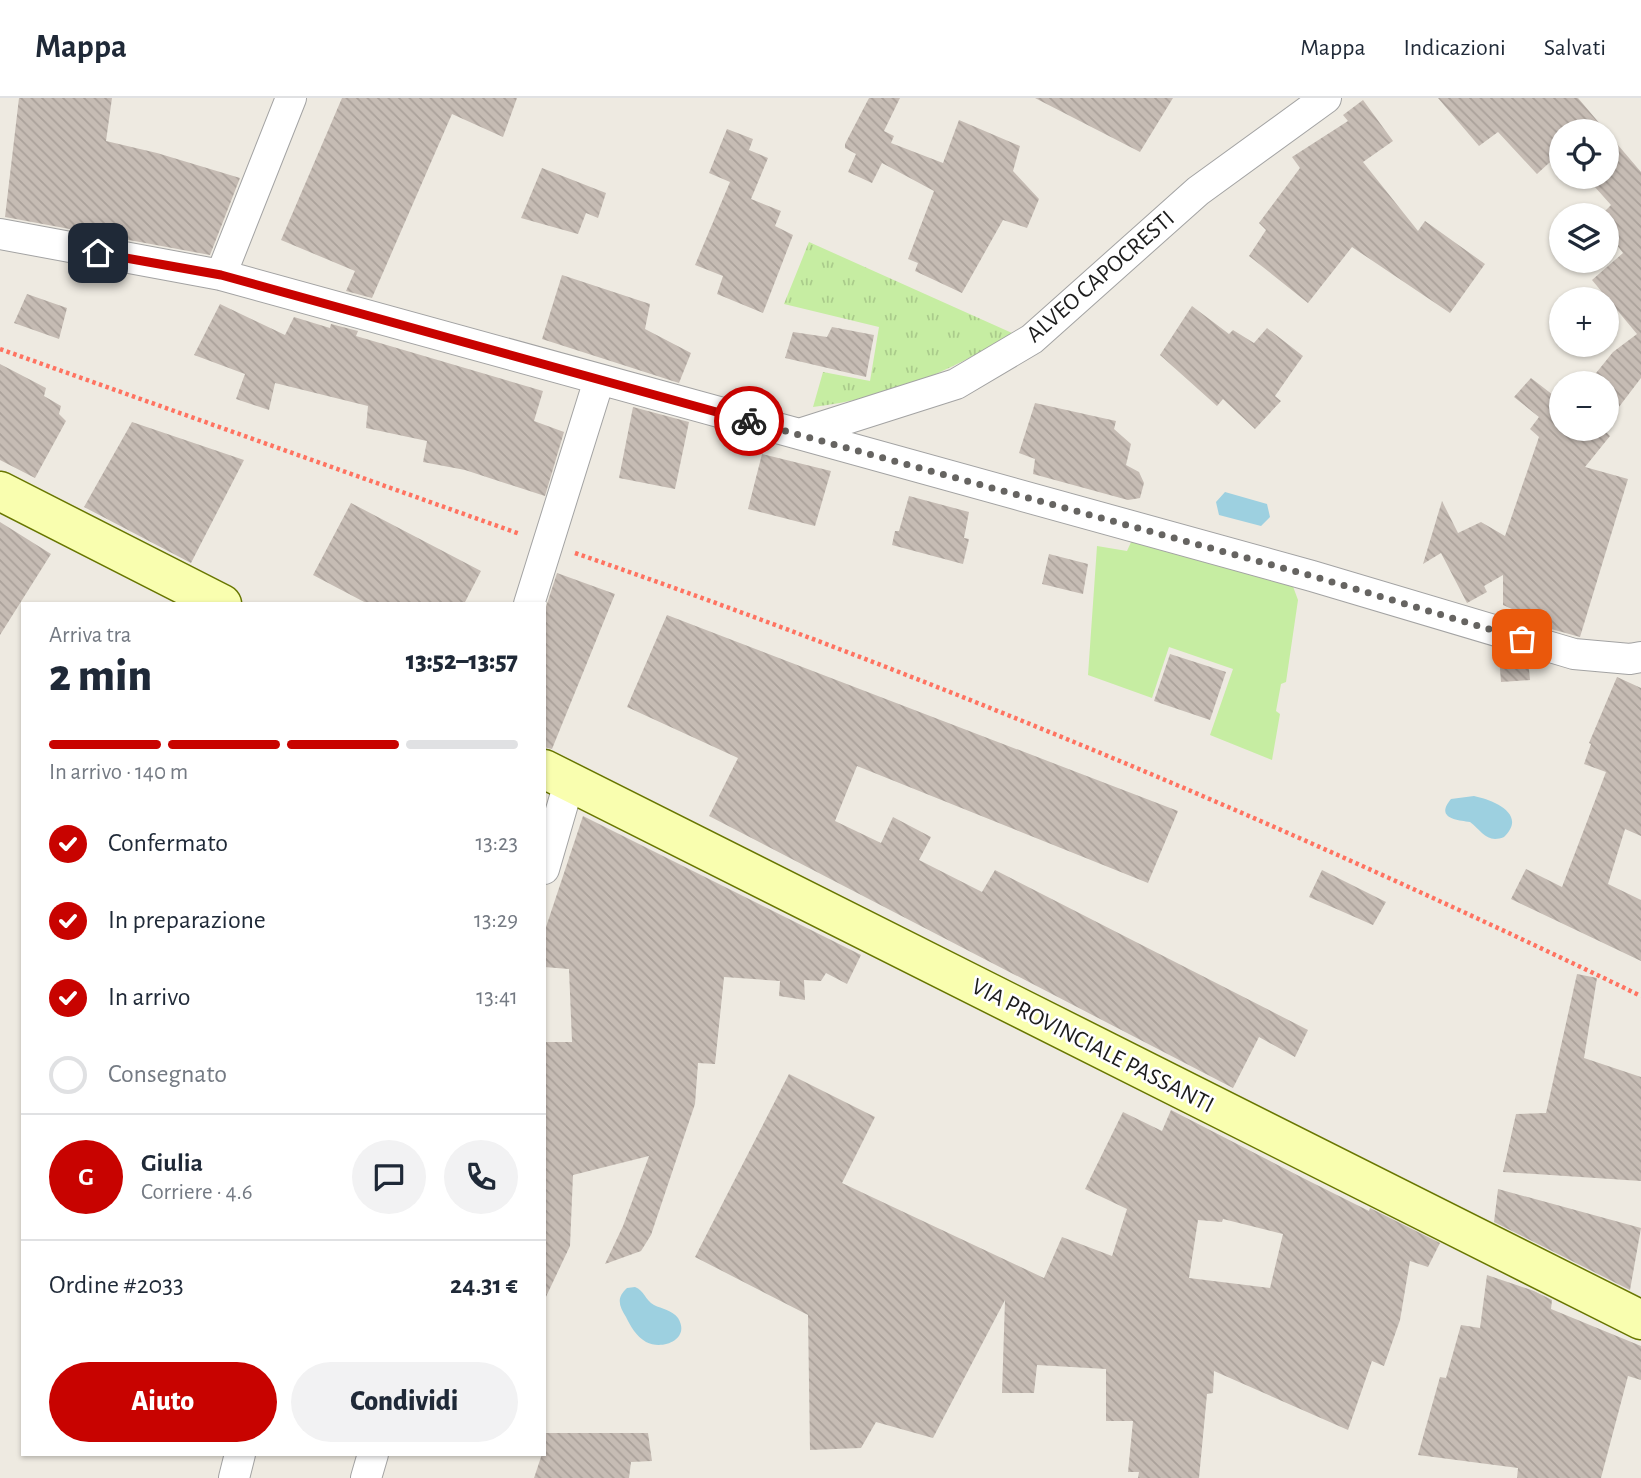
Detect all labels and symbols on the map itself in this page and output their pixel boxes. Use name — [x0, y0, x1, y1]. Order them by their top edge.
street label: ALVEO CAPOCRESTI — [1022, 206, 1179, 347]
pin — [68, 223, 128, 283]
courier — [714, 386, 784, 456]
pin — [1492, 609, 1552, 669]
street label: VIA PROVINCIALE PASSANTI — [968, 974, 1218, 1118]

